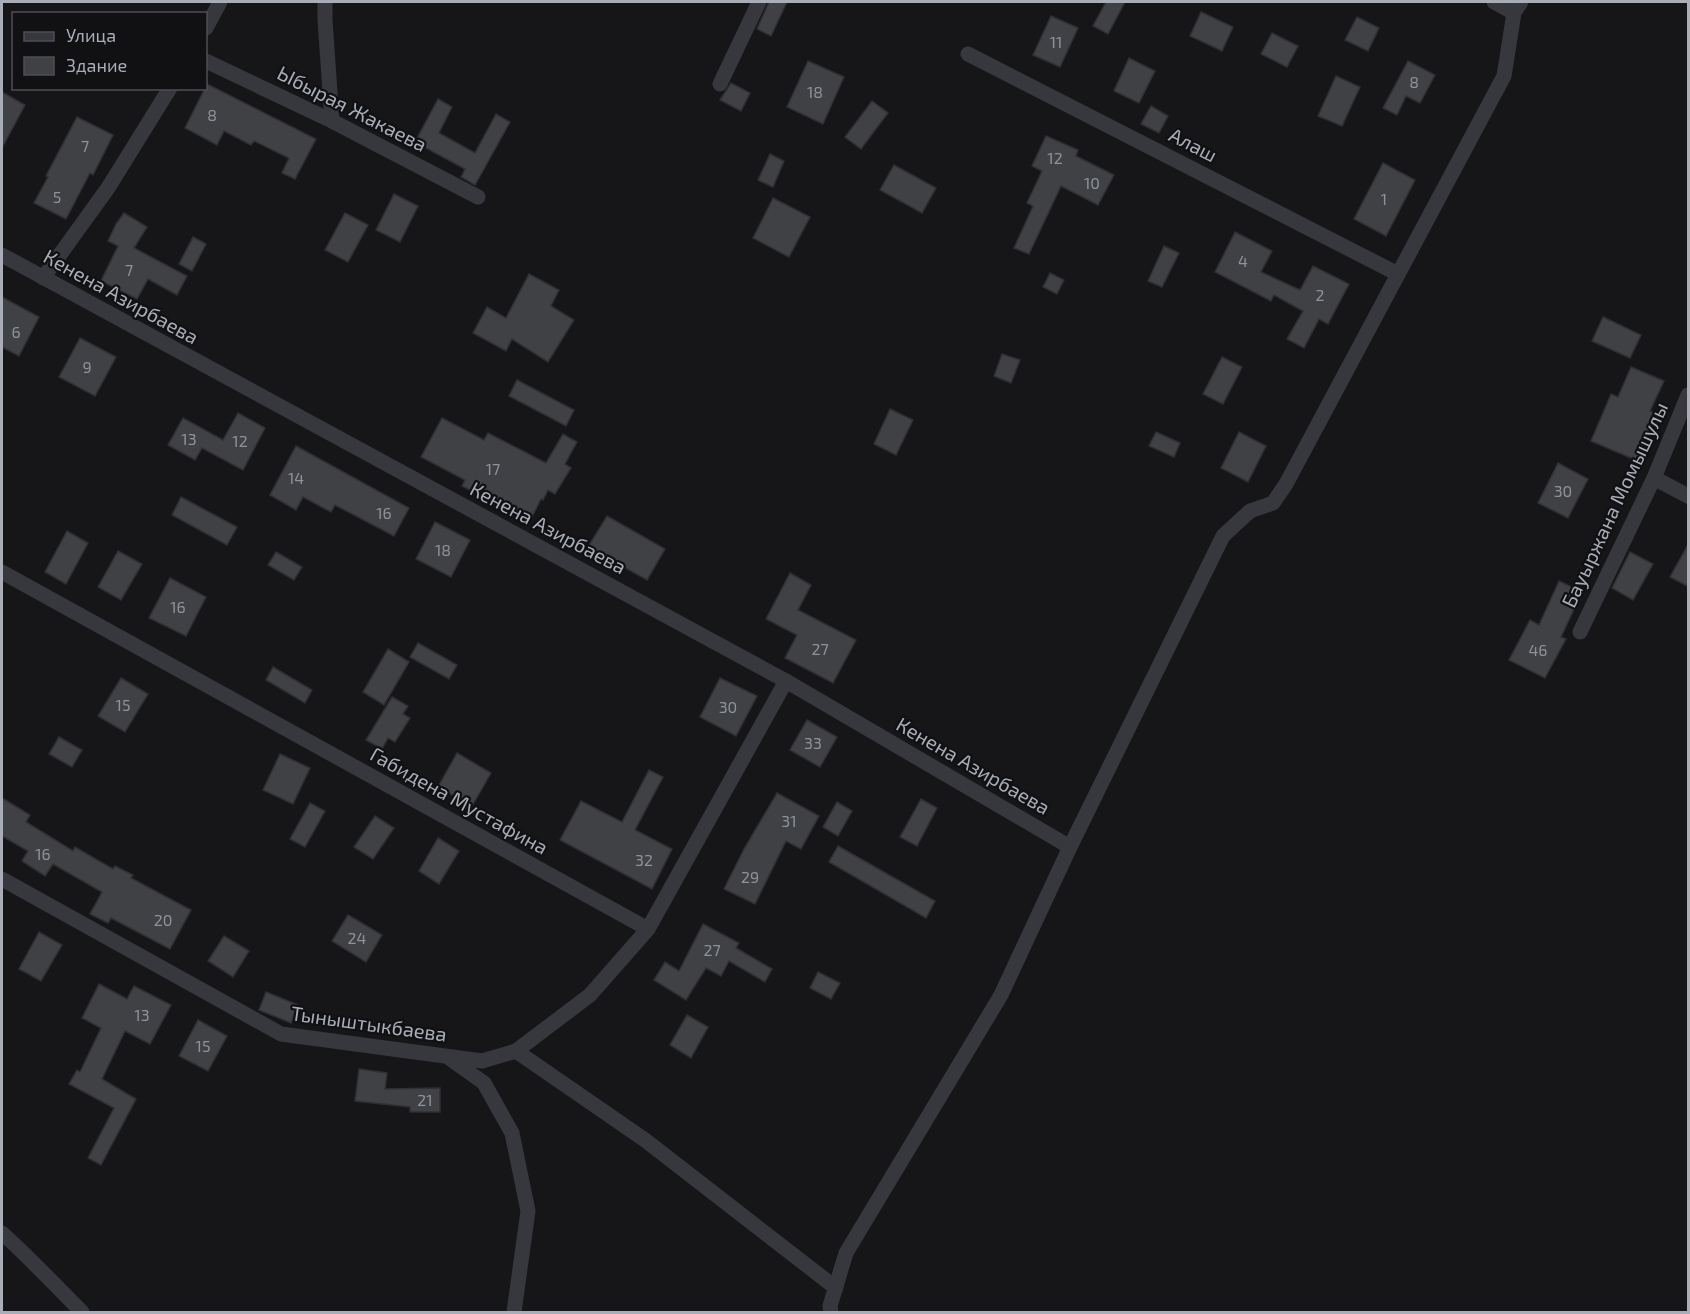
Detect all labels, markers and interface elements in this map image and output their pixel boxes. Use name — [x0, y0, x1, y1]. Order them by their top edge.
legend — [12, 12, 207, 90]
text: Улица — [66, 24, 116, 46]
house number: 11 — [1050, 32, 1062, 51]
text: Здание — [66, 54, 127, 76]
street label: Ыбырая Жакаева — [274, 60, 431, 156]
house number: 8 — [1409, 72, 1419, 91]
house number: 18 — [807, 82, 823, 101]
house number: 8 — [207, 105, 217, 124]
street label: Алаш — [1165, 122, 1222, 166]
house number: 7 — [81, 136, 89, 155]
house number: 12 — [1047, 148, 1063, 167]
house number: 10 — [1084, 173, 1100, 192]
house number: 5 — [53, 187, 61, 206]
house number: 1 — [1381, 189, 1387, 208]
street label: Кенена Азирбаева — [40, 244, 203, 349]
house number: 4 — [1238, 251, 1248, 270]
house number: 7 — [125, 260, 133, 279]
house number: 2 — [1316, 285, 1325, 304]
house number: 6 — [11, 322, 21, 341]
house number: 9 — [82, 357, 92, 376]
street label: Бауыржана Момышулы — [1556, 398, 1673, 611]
house number: 13 — [181, 429, 197, 448]
house number: 12 — [232, 431, 248, 450]
house number: 17 — [486, 459, 500, 478]
house number: 14 — [288, 468, 304, 487]
street label: Кенена Азирбаева — [466, 476, 631, 578]
house number: 30 — [1554, 481, 1572, 500]
house number: 16 — [376, 503, 392, 522]
house number: 18 — [435, 540, 451, 559]
house number: 16 — [170, 597, 186, 616]
house number: 27 — [811, 639, 829, 658]
house number: 46 — [1529, 640, 1548, 659]
house number: 15 — [116, 695, 130, 714]
house number: 30 — [719, 697, 737, 716]
street label: Кенена Азирбаева — [892, 711, 1055, 819]
house number: 33 — [804, 733, 822, 752]
street label: Габидена Мустафина — [366, 741, 553, 860]
house number: 31 — [781, 811, 797, 830]
house number: 16 — [35, 844, 51, 863]
house number: 32 — [635, 850, 653, 869]
house number: 29 — [741, 867, 759, 886]
house number: 20 — [154, 910, 172, 929]
house number: 24 — [348, 928, 367, 947]
house number: 27 — [703, 940, 721, 959]
street label: Тыныштыкбаева — [290, 1000, 448, 1046]
house number: 13 — [134, 1005, 150, 1024]
house number: 15 — [196, 1036, 210, 1055]
house number: 21 — [417, 1090, 433, 1109]

